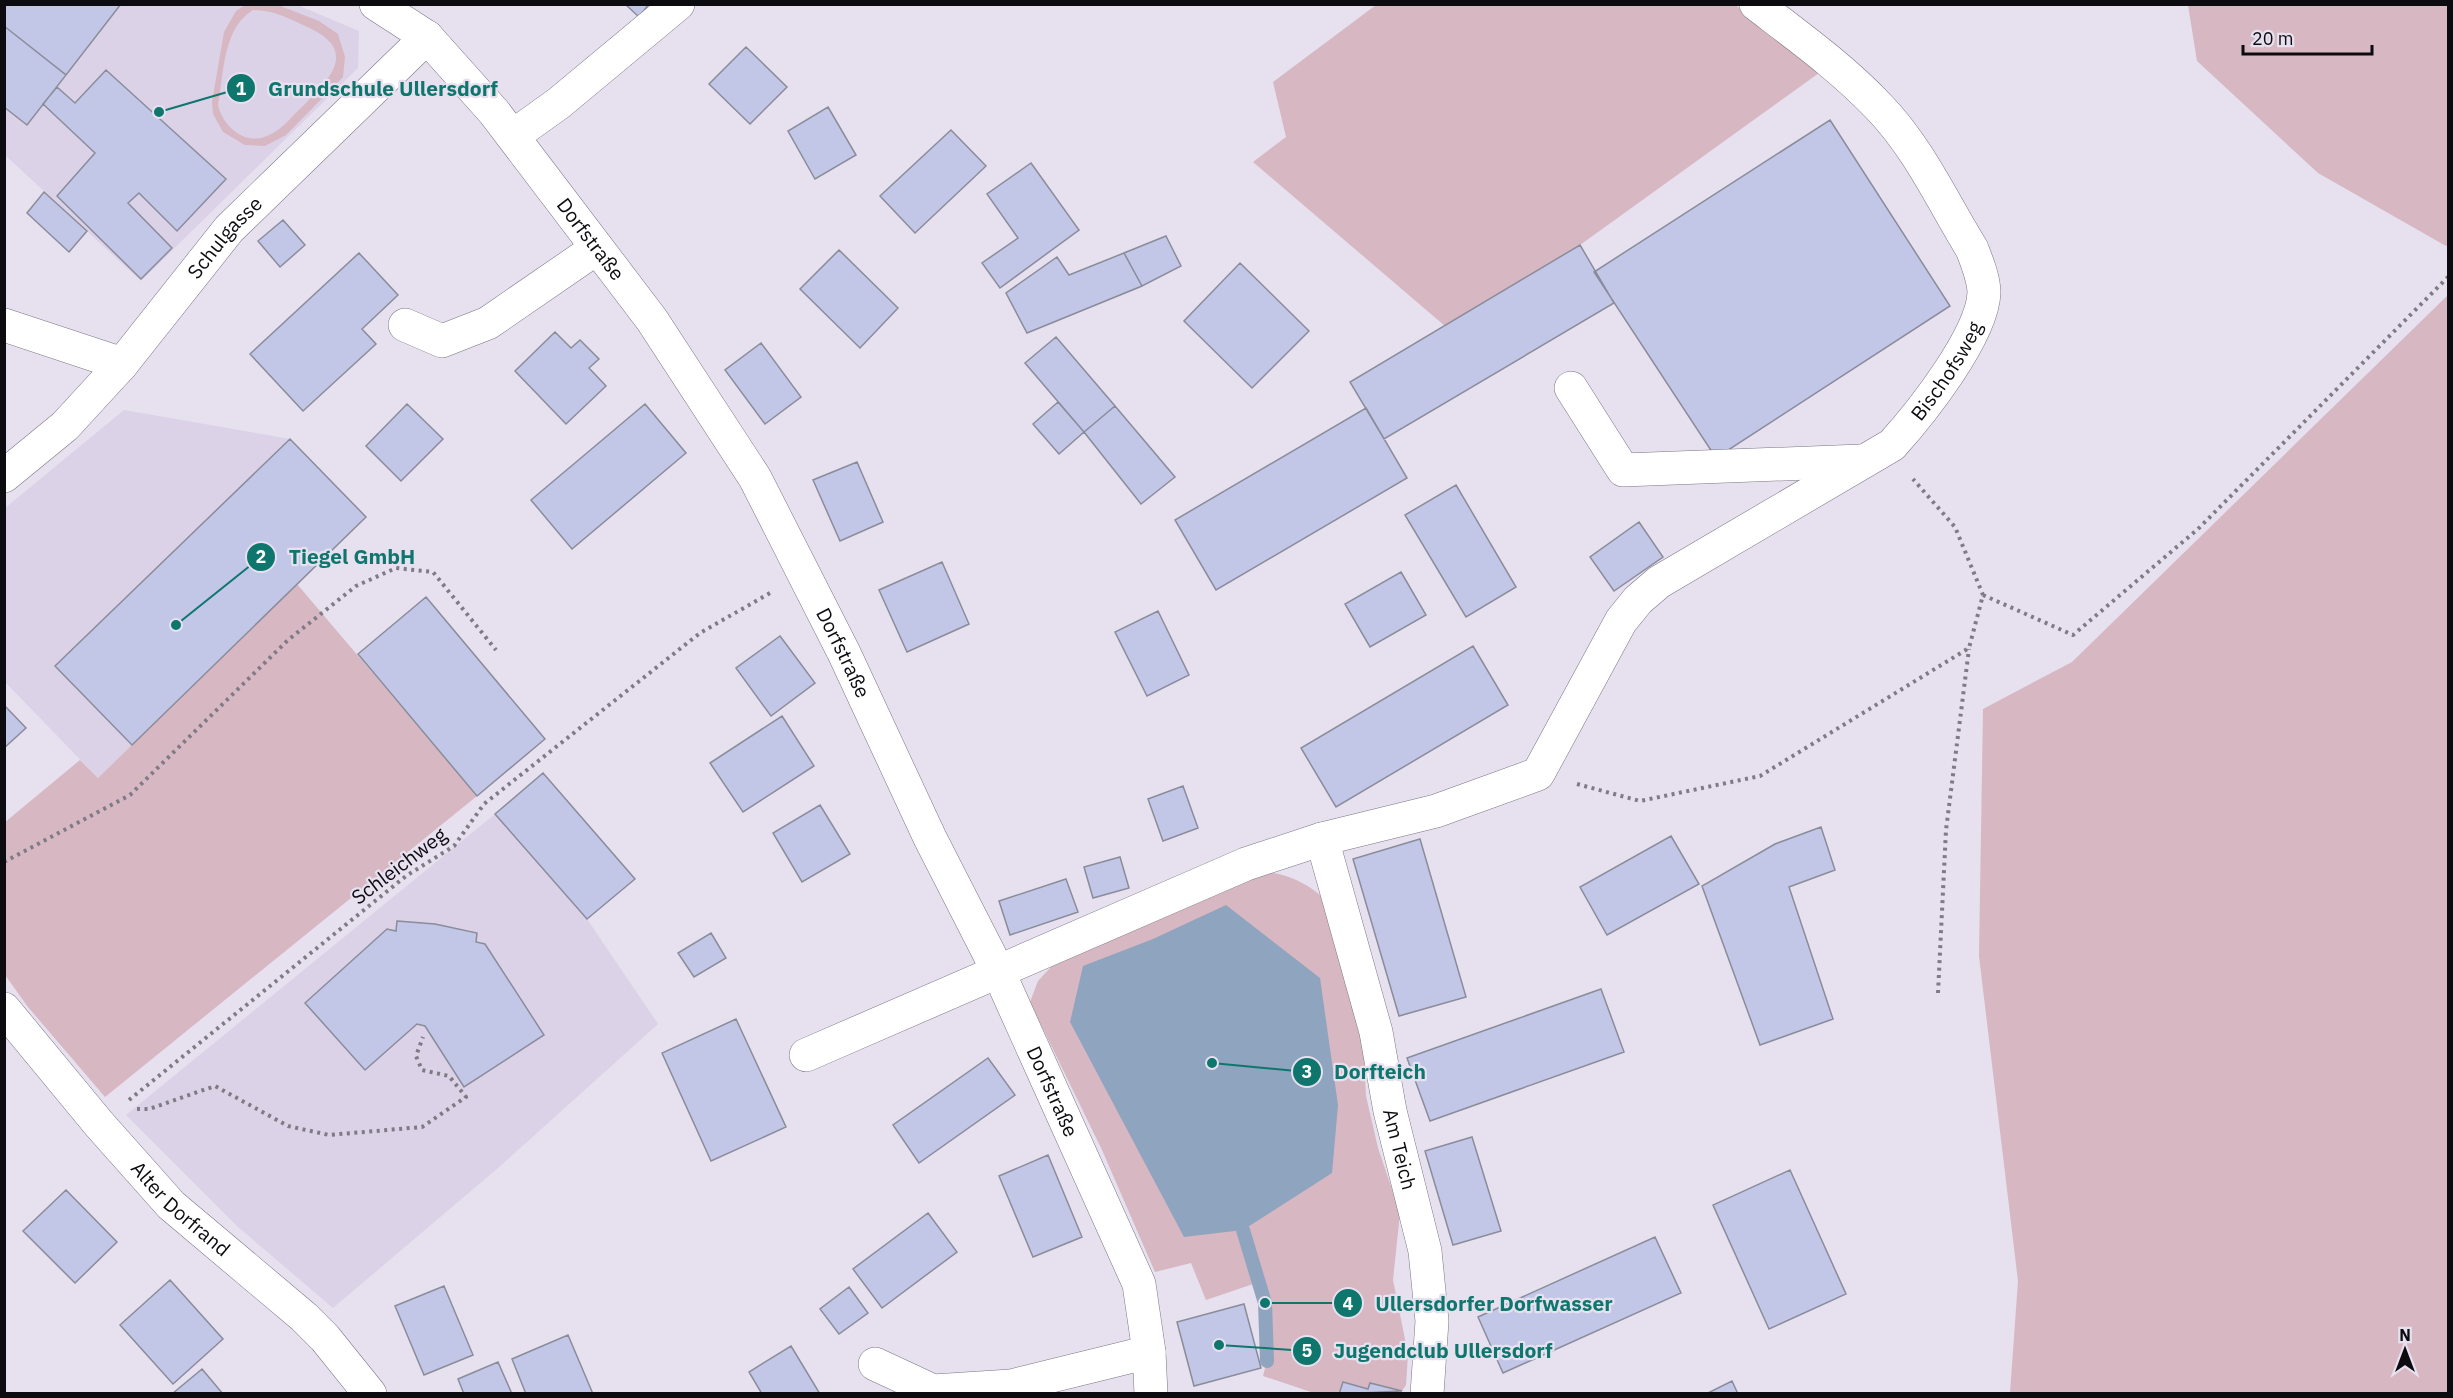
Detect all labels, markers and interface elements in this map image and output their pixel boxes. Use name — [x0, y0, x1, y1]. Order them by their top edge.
scale bar — [2243, 18, 2372, 56]
text: 20 m — [2252, 27, 2294, 50]
callout: Grundschule Ullersdorf — [226, 69, 510, 108]
text: Grundschule Ullersdorf — [268, 74, 498, 102]
text: 1 — [236, 77, 247, 100]
street label: Schulgasse — [181, 190, 268, 284]
street label: Dorfstraße — [551, 192, 631, 286]
street label: Bischofsweg — [1904, 317, 1988, 426]
callout: Tiegel GmbH — [246, 537, 427, 576]
text: Tiegel GmbH — [289, 542, 415, 570]
text: 2 — [256, 545, 266, 568]
street label: Dorfstraße — [810, 603, 877, 702]
street label: Schleichweg — [346, 821, 452, 910]
street label: Dorfstraße — [1021, 1042, 1085, 1141]
callout: Dorfteich — [1292, 1052, 1438, 1091]
text: Dorfteich — [1334, 1057, 1426, 1085]
text: 3 — [1302, 1060, 1312, 1083]
street label: Am Teich — [1377, 1106, 1423, 1192]
street label: Alter Dorfrand — [125, 1155, 236, 1262]
callout: Ullersdorfer Dorfwasser — [1333, 1284, 1624, 1323]
text: Ullersdorfer Dorfwasser — [1375, 1289, 1613, 1317]
text: 4 — [1343, 1292, 1354, 1315]
north arrow — [2375, 1320, 2435, 1380]
text: N — [2399, 1325, 2411, 1345]
callout: Jugendclub Ullersdorf — [1292, 1331, 1565, 1370]
text: Jugendclub Ullersdorf — [1333, 1336, 1553, 1364]
text: 5 — [1302, 1339, 1313, 1362]

